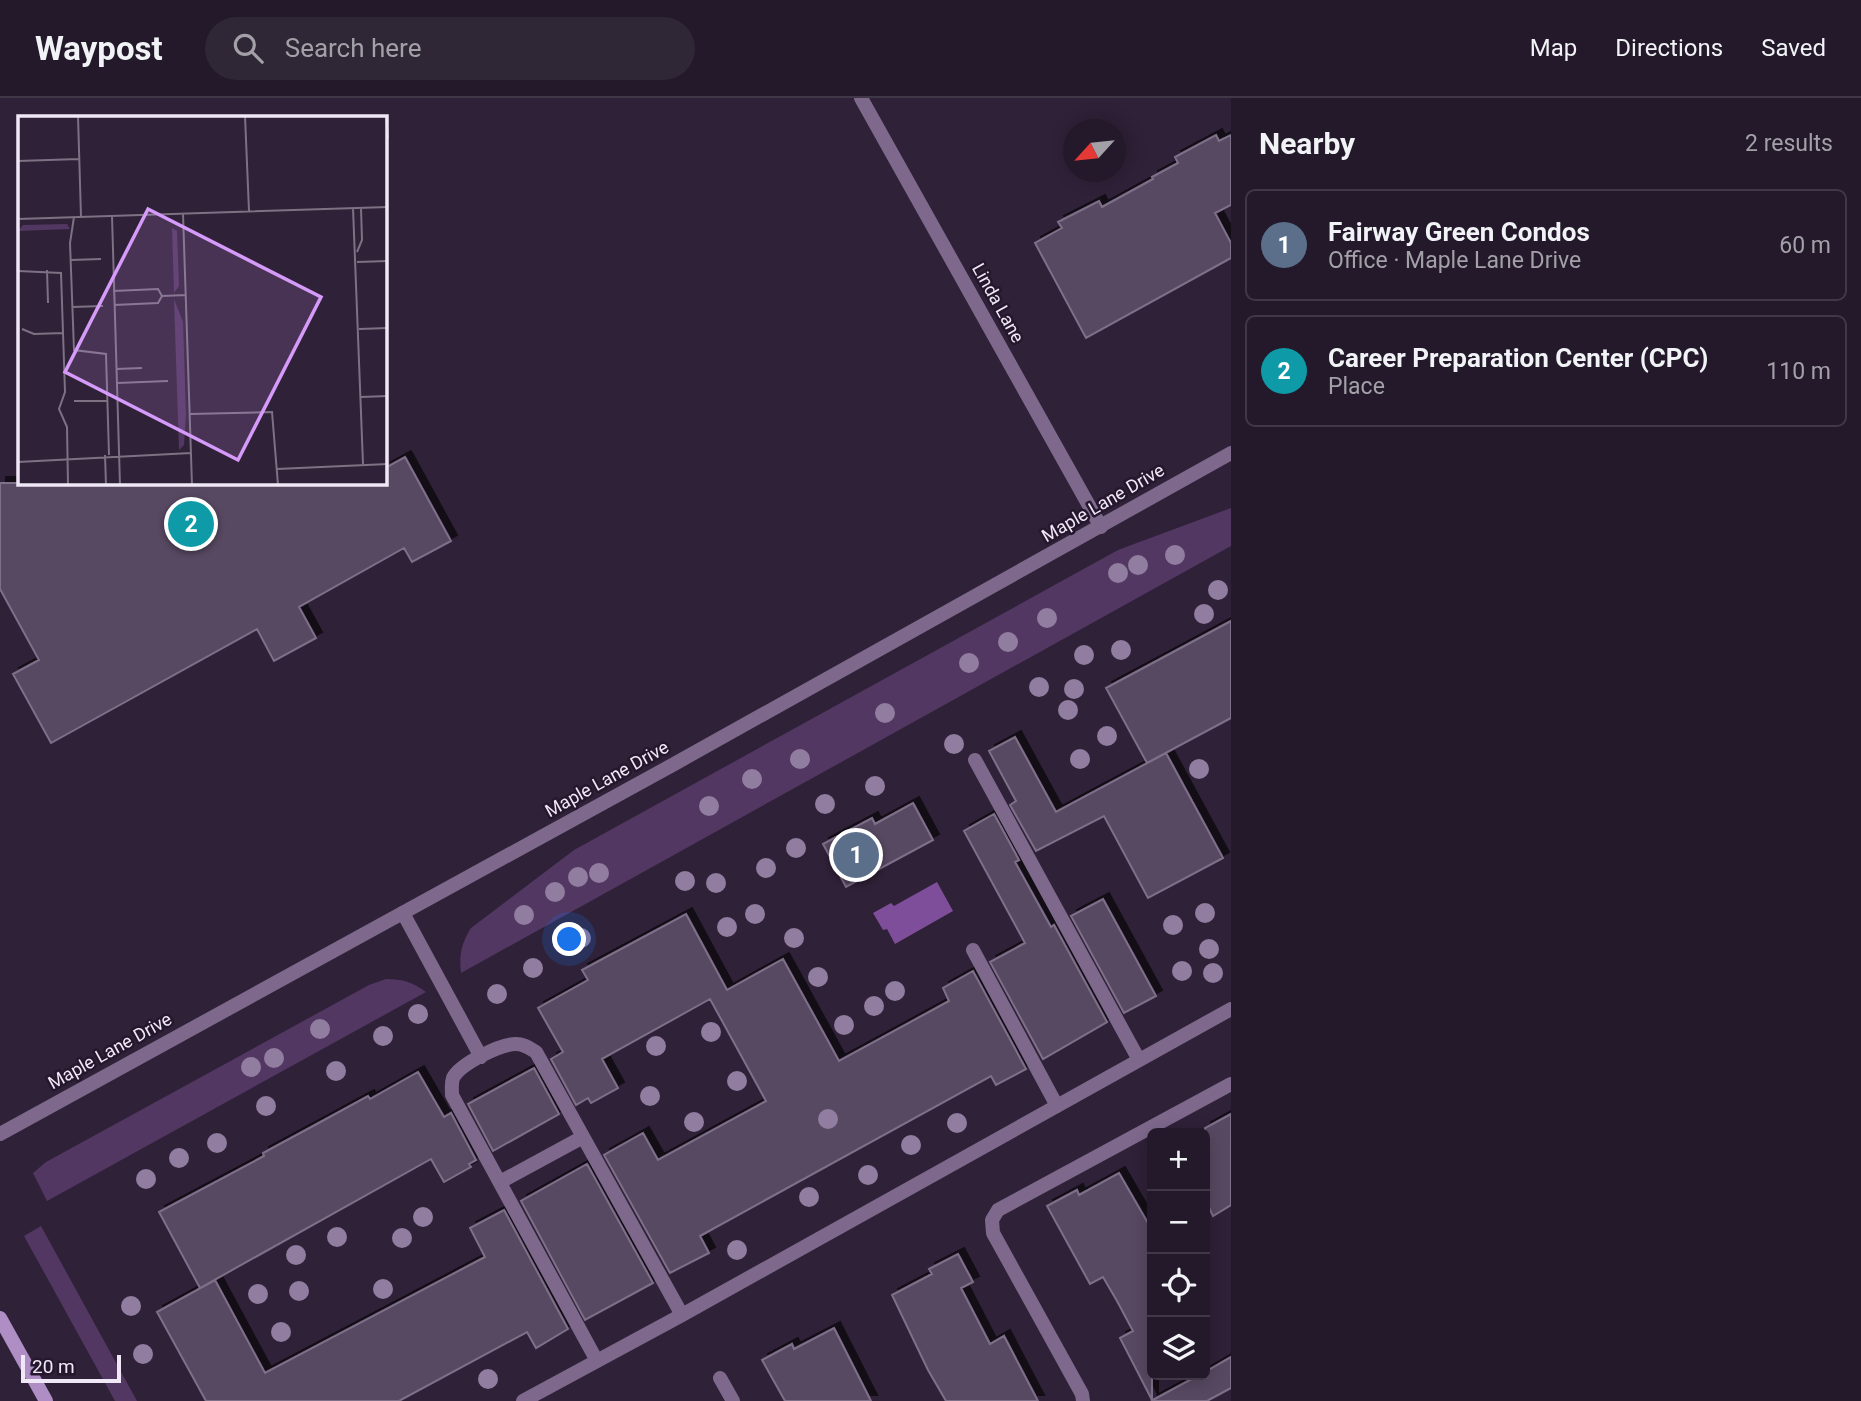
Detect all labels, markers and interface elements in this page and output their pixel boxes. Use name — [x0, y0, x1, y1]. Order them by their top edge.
search box — [205, 17, 695, 80]
text: Waypost — [35, 29, 163, 68]
icon: search — [229, 29, 267, 67]
text: Search here — [285, 33, 421, 63]
text: Map — [1530, 34, 1577, 62]
text: Directions — [1615, 34, 1723, 62]
text: Saved — [1761, 34, 1826, 62]
inset map — [18, 116, 387, 485]
north arrow — [1063, 119, 1126, 182]
text: Nearby — [1259, 126, 1355, 161]
text: 2 results — [1745, 130, 1833, 157]
text: Fairway Green Condos — [1328, 217, 1590, 247]
text: 1 — [1277, 232, 1291, 259]
text: 60 m — [1779, 232, 1831, 259]
text: Office · Maple Lane Drive — [1328, 247, 1581, 274]
street label: Linda Lane — [968, 259, 1029, 346]
text: Career Preparation Center (CPC) — [1328, 343, 1708, 373]
text: 2 — [1277, 358, 1291, 385]
text: 110 m — [1766, 358, 1831, 385]
text: Place — [1328, 373, 1385, 400]
street label: Maple Lane Drive — [1038, 459, 1168, 546]
pin: 2 — [168, 498, 214, 550]
street label: Maple Lane Drive — [541, 736, 672, 821]
pin: 1 — [833, 829, 879, 881]
your location — [552, 922, 586, 956]
street label: Maple Lane Drive — [44, 1008, 175, 1093]
map controls — [1147, 1128, 1210, 1380]
button: + — [1147, 1128, 1210, 1191]
button: − — [1147, 1191, 1210, 1254]
button: locate — [1147, 1254, 1210, 1317]
button: layers — [1147, 1317, 1210, 1380]
scale bar — [21, 1352, 121, 1384]
text: 20 m — [32, 1355, 75, 1378]

